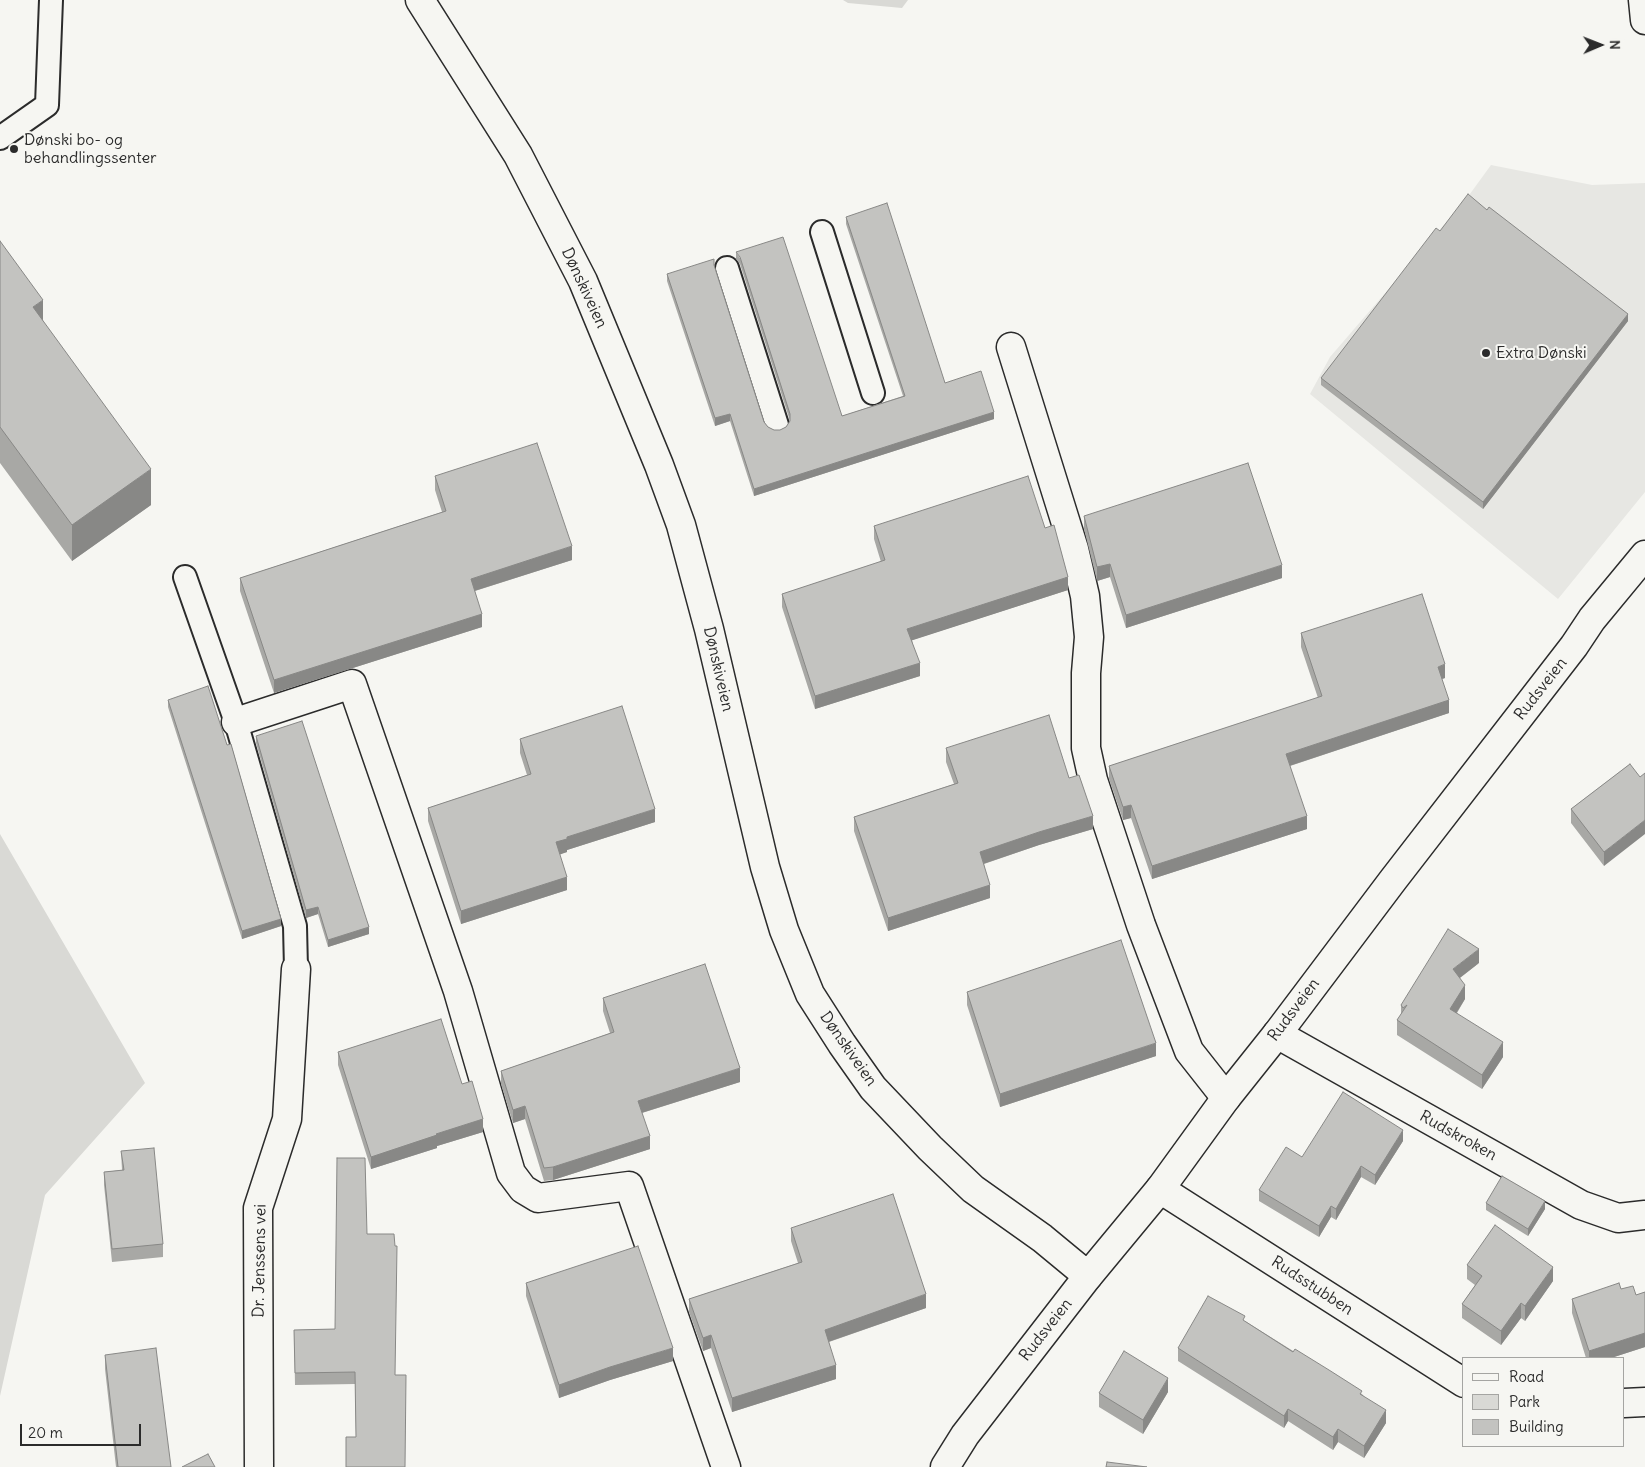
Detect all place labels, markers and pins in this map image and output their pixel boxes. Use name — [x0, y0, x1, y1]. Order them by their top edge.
place label: Dønski bo- og behandlingssenter — [24, 130, 157, 168]
marker: Dønski bo- og behandlingssenter — [8, 143, 20, 155]
place label: Extra Dønski — [1496, 343, 1586, 363]
marker: Extra Dønski — [1480, 347, 1492, 359]

